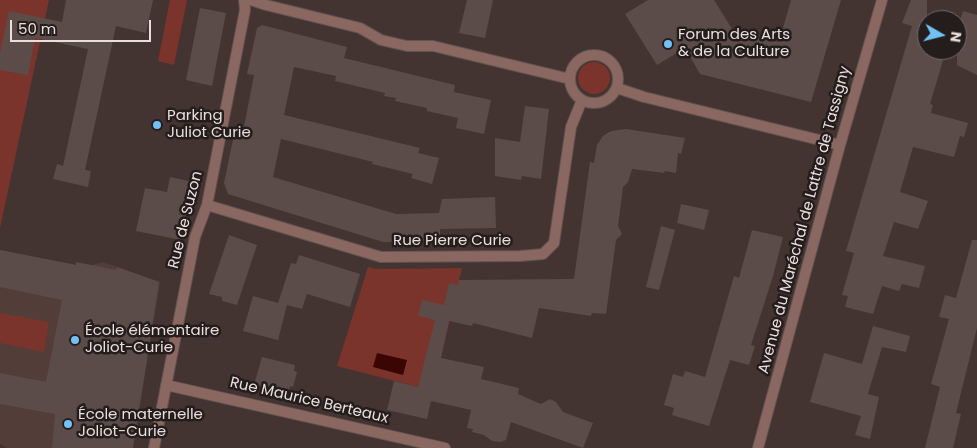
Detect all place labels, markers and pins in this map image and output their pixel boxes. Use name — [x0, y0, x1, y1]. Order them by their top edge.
place label: Forum des Arts & de la Culture — [678, 26, 790, 61]
marker: Forum des Arts & de la Culture — [662, 38, 674, 50]
place label: Parking Juliot Curie — [167, 107, 251, 142]
marker: Parking Juliot Curie — [151, 119, 163, 131]
place label: École élémentaire Joliot-Curie — [85, 322, 219, 357]
marker: École élémentaire Joliot-Curie — [69, 334, 81, 346]
place label: École maternelle Joliot-Curie — [78, 406, 203, 441]
marker: École maternelle Joliot-Curie — [62, 418, 74, 430]

